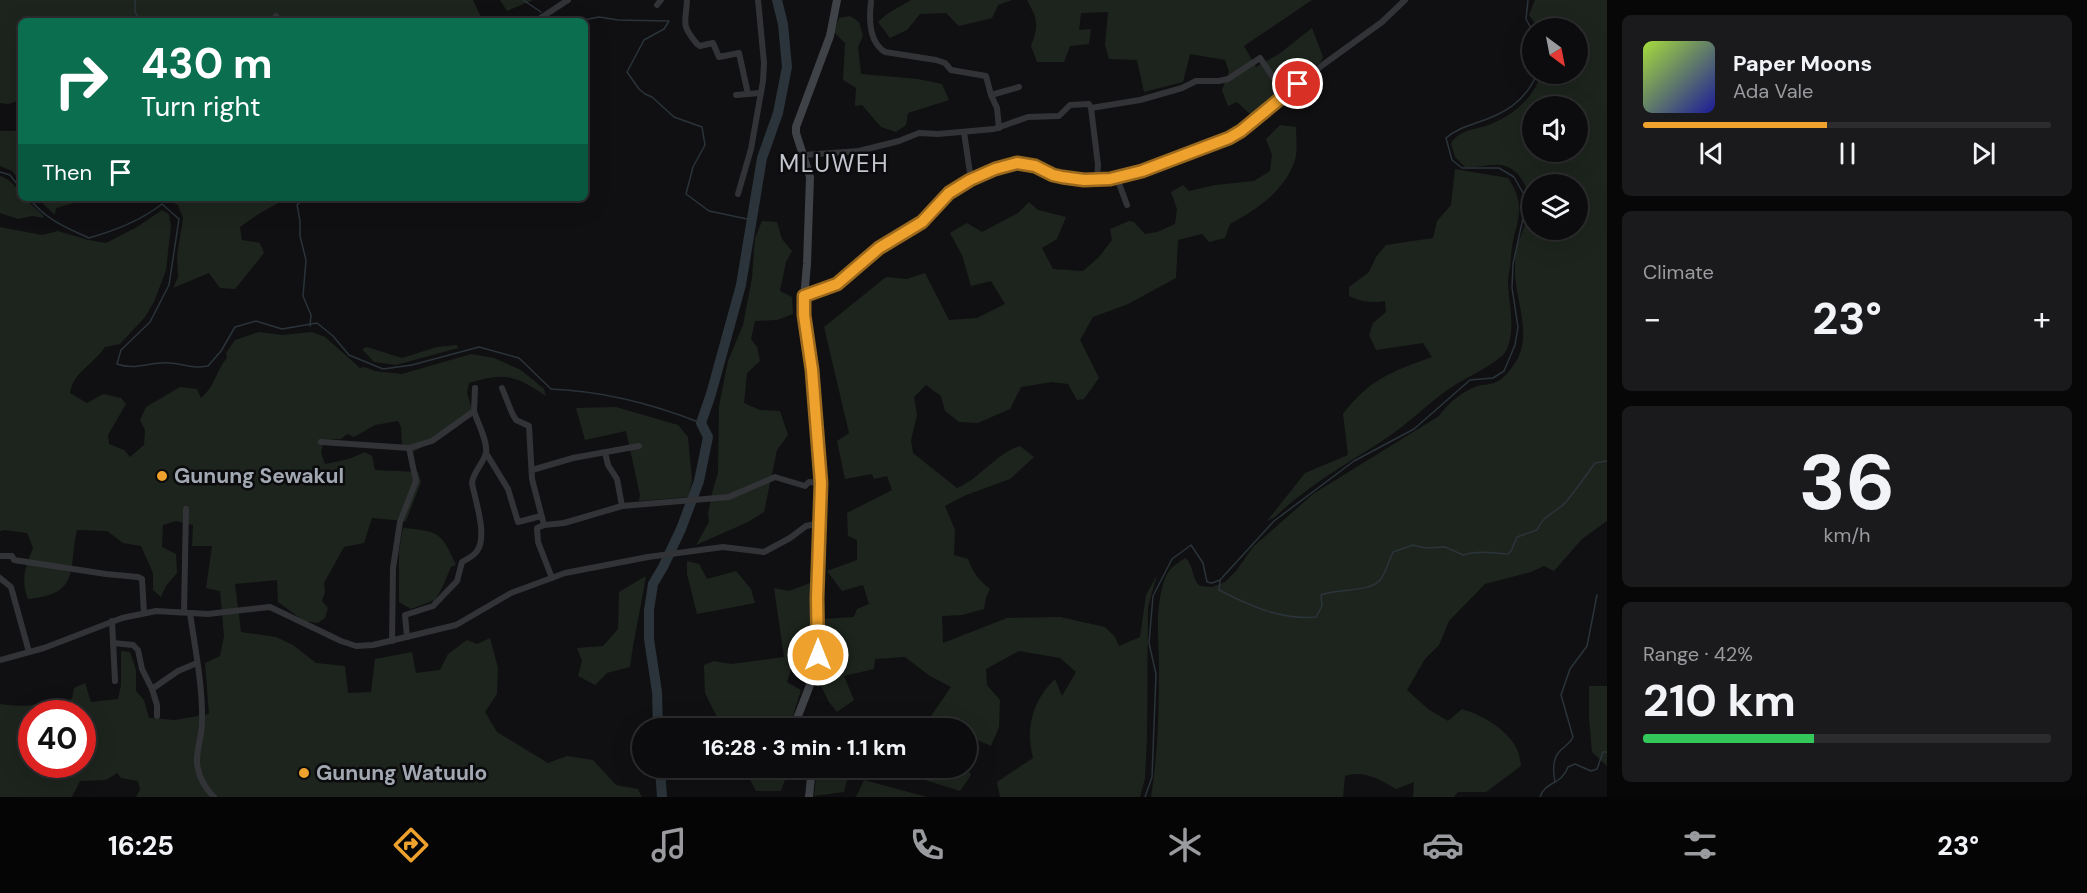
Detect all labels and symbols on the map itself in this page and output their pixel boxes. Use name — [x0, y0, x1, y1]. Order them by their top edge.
north arrow — [1522, 18, 1588, 84]
pin — [1272, 58, 1323, 109]
district label: MLUWEH — [779, 148, 889, 179]
place label: Gunung Sewakul — [174, 462, 344, 490]
marker: Gunung Sewakul — [155, 469, 169, 483]
position arrow — [786, 623, 850, 687]
speed limit sign: 40 — [18, 700, 96, 778]
place label: Gunung Watuulo — [316, 759, 487, 787]
marker: Gunung Watuulo — [297, 766, 311, 780]

